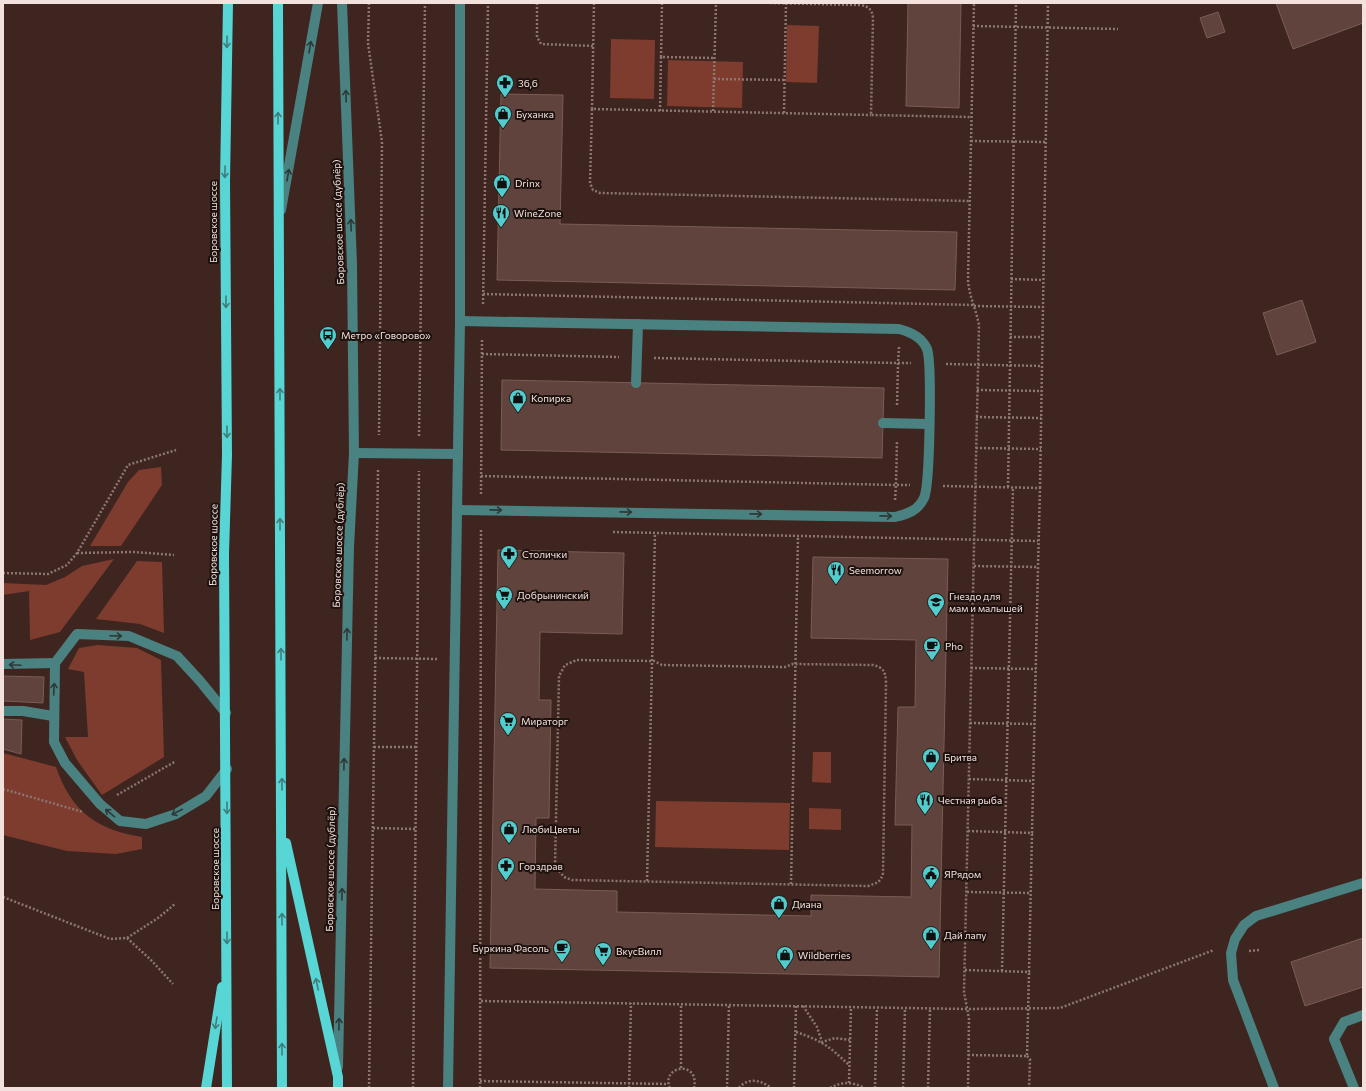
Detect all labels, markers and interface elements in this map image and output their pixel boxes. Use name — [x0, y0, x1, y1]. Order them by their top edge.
one-way arrow — [224, 35, 231, 48]
one-way arrow — [306, 41, 314, 54]
pharmacy icon: 36,6 — [495, 73, 515, 98]
place label: 36,6 — [518, 77, 538, 89]
one-way arrow — [342, 90, 349, 103]
shop icon: Буханка — [493, 104, 513, 129]
place label: Буханка — [516, 108, 554, 120]
one-way arrow — [274, 112, 282, 125]
street label: Боровское шоссе (дублёр) — [330, 159, 346, 285]
one-way arrow — [221, 165, 229, 178]
one-way arrow — [284, 169, 292, 182]
shop icon: Drinx — [492, 173, 512, 198]
place label: Drinx — [515, 177, 541, 189]
street label: Боровское шоссе — [207, 181, 219, 263]
restaurant icon: WineZone — [491, 203, 511, 228]
place label: WineZone — [514, 207, 561, 219]
one-way arrow — [347, 219, 355, 232]
one-way arrow — [222, 295, 230, 308]
bus stop icon: Метро «Говорово» — [318, 325, 338, 350]
place label: Метро «Говорово» — [341, 329, 431, 341]
one-way arrow — [276, 388, 284, 401]
shop icon: Копирка — [508, 388, 528, 413]
place label: Копирка — [531, 392, 571, 404]
one-way arrow — [223, 425, 231, 438]
street label: Боровское шоссе (дублёр) — [330, 482, 346, 608]
street label: Боровское шоссе — [206, 504, 220, 586]
one-way arrow — [489, 506, 502, 514]
one-way arrow — [619, 508, 632, 516]
one-way arrow — [749, 510, 762, 518]
one-way arrow — [879, 512, 892, 520]
one-way arrow — [276, 518, 284, 531]
pharmacy icon: Столички — [499, 544, 519, 569]
place label: Столички — [522, 548, 567, 560]
restaurant icon: Seemorrow — [826, 560, 846, 585]
place label: Seemorrow — [849, 564, 902, 576]
supermarket icon: Добрынинский — [494, 585, 514, 610]
place label: Добрынинский — [517, 589, 589, 601]
place label: Гнездо для мам и малышей — [949, 590, 1023, 614]
school or university icon: Гнездо для мам и малышей — [926, 592, 946, 617]
one-way arrow — [343, 628, 351, 641]
one-way arrow — [109, 632, 122, 639]
cafe icon: Pho — [922, 636, 942, 661]
place label: Pho — [945, 640, 963, 652]
one-way arrow — [278, 648, 285, 661]
one-way arrow — [9, 661, 22, 669]
one-way arrow — [50, 683, 58, 696]
supermarket icon: Мираторг — [498, 711, 518, 736]
place label: Мираторг — [521, 715, 569, 727]
shop icon: Бритва — [921, 747, 941, 772]
place label: Бритва — [944, 751, 977, 763]
one-way arrow — [341, 758, 348, 771]
one-way arrow — [278, 778, 286, 791]
restaurant icon: Честная рыба — [915, 790, 935, 815]
place label: Честная рыба — [938, 794, 1002, 806]
one-way arrow — [223, 801, 231, 814]
street label: Боровское шоссе (дублёр) — [323, 806, 337, 932]
one-way arrow — [105, 808, 116, 817]
one-way arrow — [171, 809, 183, 817]
shop icon: ЛюбиЦветы — [499, 819, 519, 844]
place label: ЛюбиЦветы — [522, 823, 580, 835]
street label: Боровское шоссе — [209, 828, 221, 910]
pharmacy icon: Горздрав — [496, 856, 516, 881]
place label: Горздрав — [519, 860, 563, 872]
public building icon: ЯРядом — [921, 864, 941, 889]
place label: ЯРядом — [944, 868, 981, 880]
one-way arrow — [338, 888, 345, 901]
shop icon: Диана — [769, 894, 789, 919]
place label: Диана — [792, 898, 822, 910]
one-way arrow — [278, 913, 286, 926]
shop icon: Дай лапу — [921, 925, 941, 950]
place label: Дай лапу — [944, 929, 987, 941]
one-way arrow — [223, 931, 231, 944]
cafe icon: Буркина Фасоль — [552, 938, 572, 963]
supermarket icon: ВкусВилл — [593, 941, 613, 966]
place label: Буркина Фасоль — [473, 942, 549, 954]
place label: ВкусВилл — [616, 945, 662, 957]
shop icon: Wildberries — [775, 945, 795, 970]
place label: Wildberries — [798, 949, 851, 961]
one-way arrow — [313, 978, 321, 991]
one-way arrow — [212, 1016, 220, 1029]
one-way arrow — [335, 1018, 343, 1031]
one-way arrow — [278, 1043, 286, 1056]

